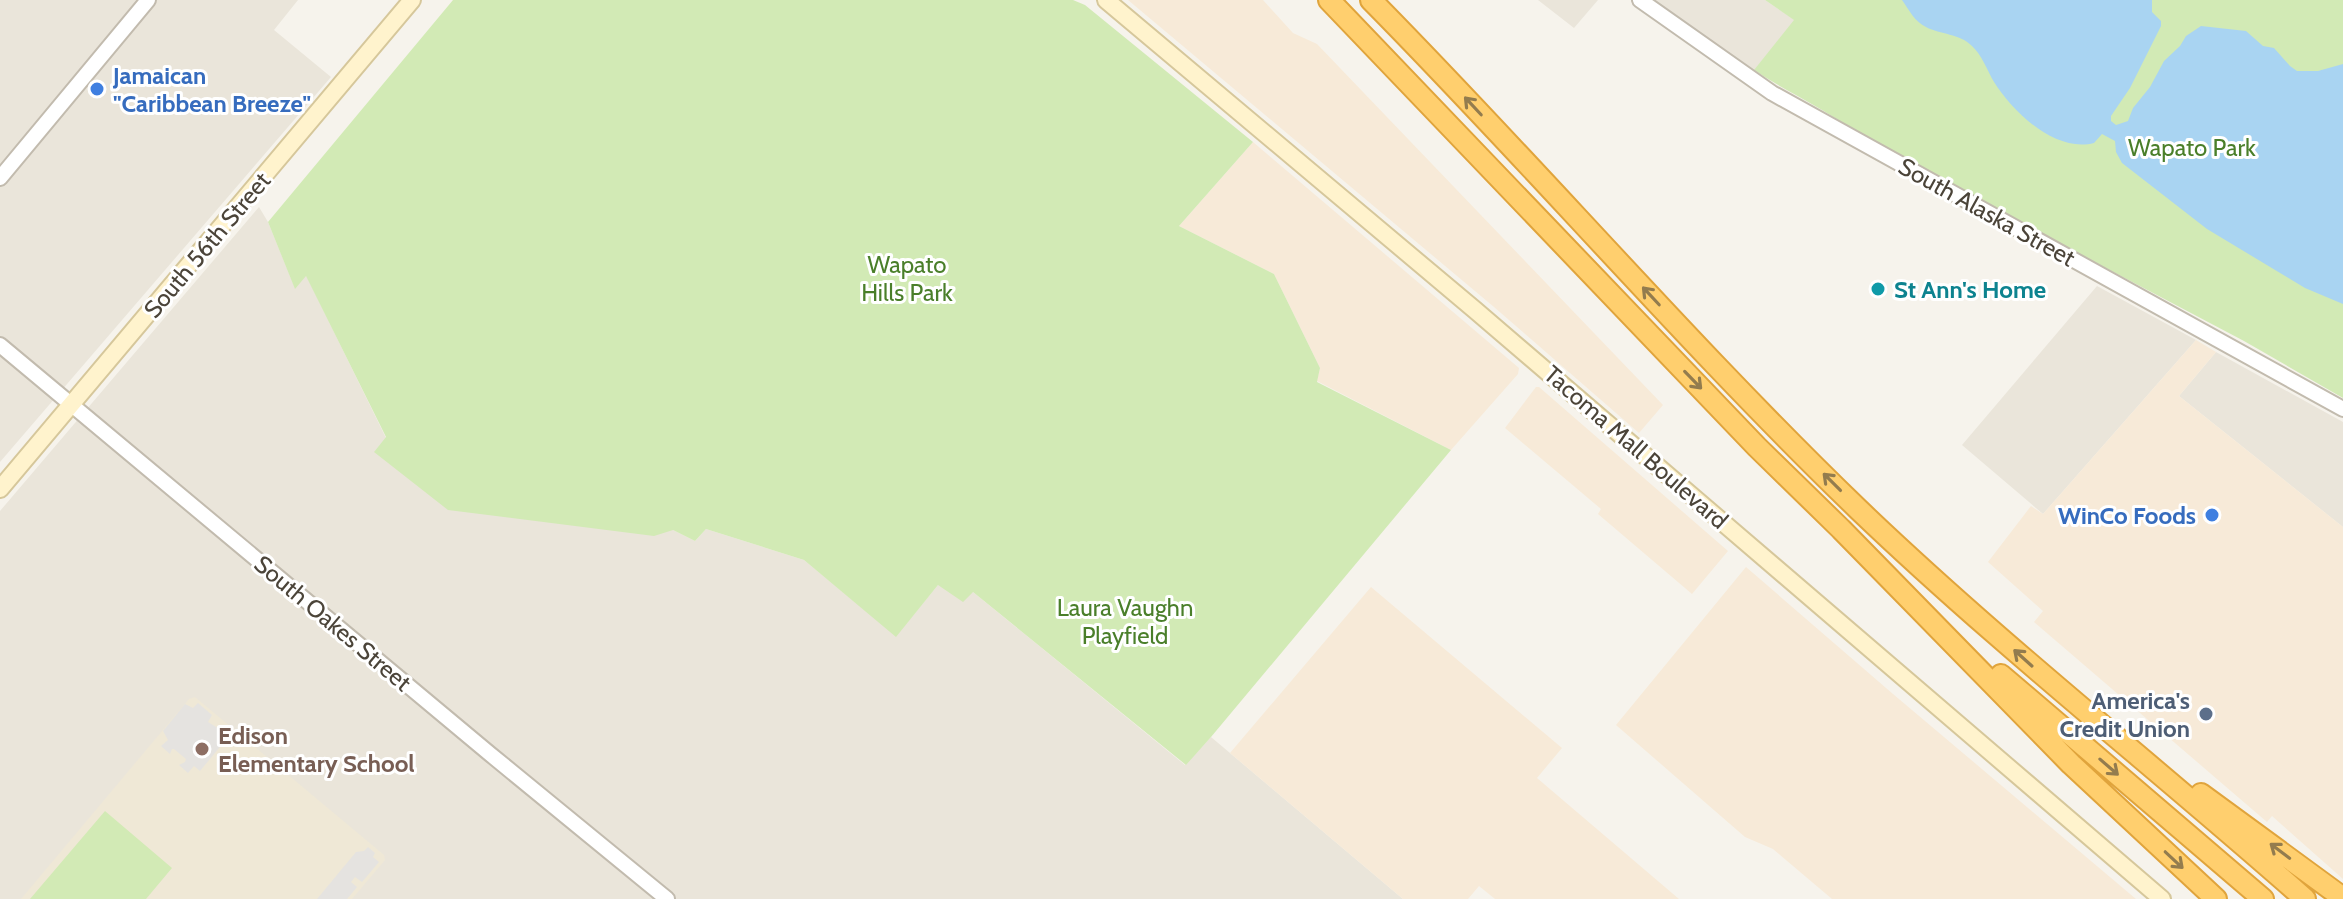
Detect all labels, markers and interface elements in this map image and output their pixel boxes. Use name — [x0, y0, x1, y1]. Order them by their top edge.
place label: Jamaican "Caribbean Breeze" — [112, 61, 311, 118]
marker: Jamaican "Caribbean Breeze" — [88, 80, 106, 98]
one-way arrow — [1464, 96, 1483, 116]
park label: Wapato Park — [2128, 133, 2256, 162]
street label: South Alaska Street — [1894, 151, 2080, 273]
street label: South 56th Street — [138, 166, 276, 324]
park label: Wapato Hills Park — [861, 250, 953, 307]
place label: St Ann's Home — [1894, 275, 2046, 304]
marker: St Ann's Home — [1869, 280, 1887, 298]
one-way arrow — [1641, 286, 1660, 306]
street label: Tacoma Mall Boulevard — [1538, 359, 1734, 535]
one-way arrow — [1683, 370, 1702, 390]
one-way arrow — [1822, 473, 1842, 492]
place label: WinCo Foods — [2058, 501, 2196, 530]
marker: WinCo Foods — [2203, 506, 2221, 524]
street label: South Oakes Street — [249, 549, 417, 697]
park label: Laura Vaughn Playfield — [1057, 593, 1193, 650]
one-way arrow — [2014, 650, 2034, 668]
place label: America's Credit Union — [2059, 686, 2190, 743]
marker: America's Credit Union — [2197, 705, 2215, 723]
place label: Edison Elementary School — [218, 721, 415, 778]
marker: Edison Elementary School — [193, 740, 211, 758]
one-way arrow — [2098, 758, 2118, 776]
one-way arrow — [2270, 843, 2292, 860]
one-way arrow — [2164, 851, 2184, 869]

